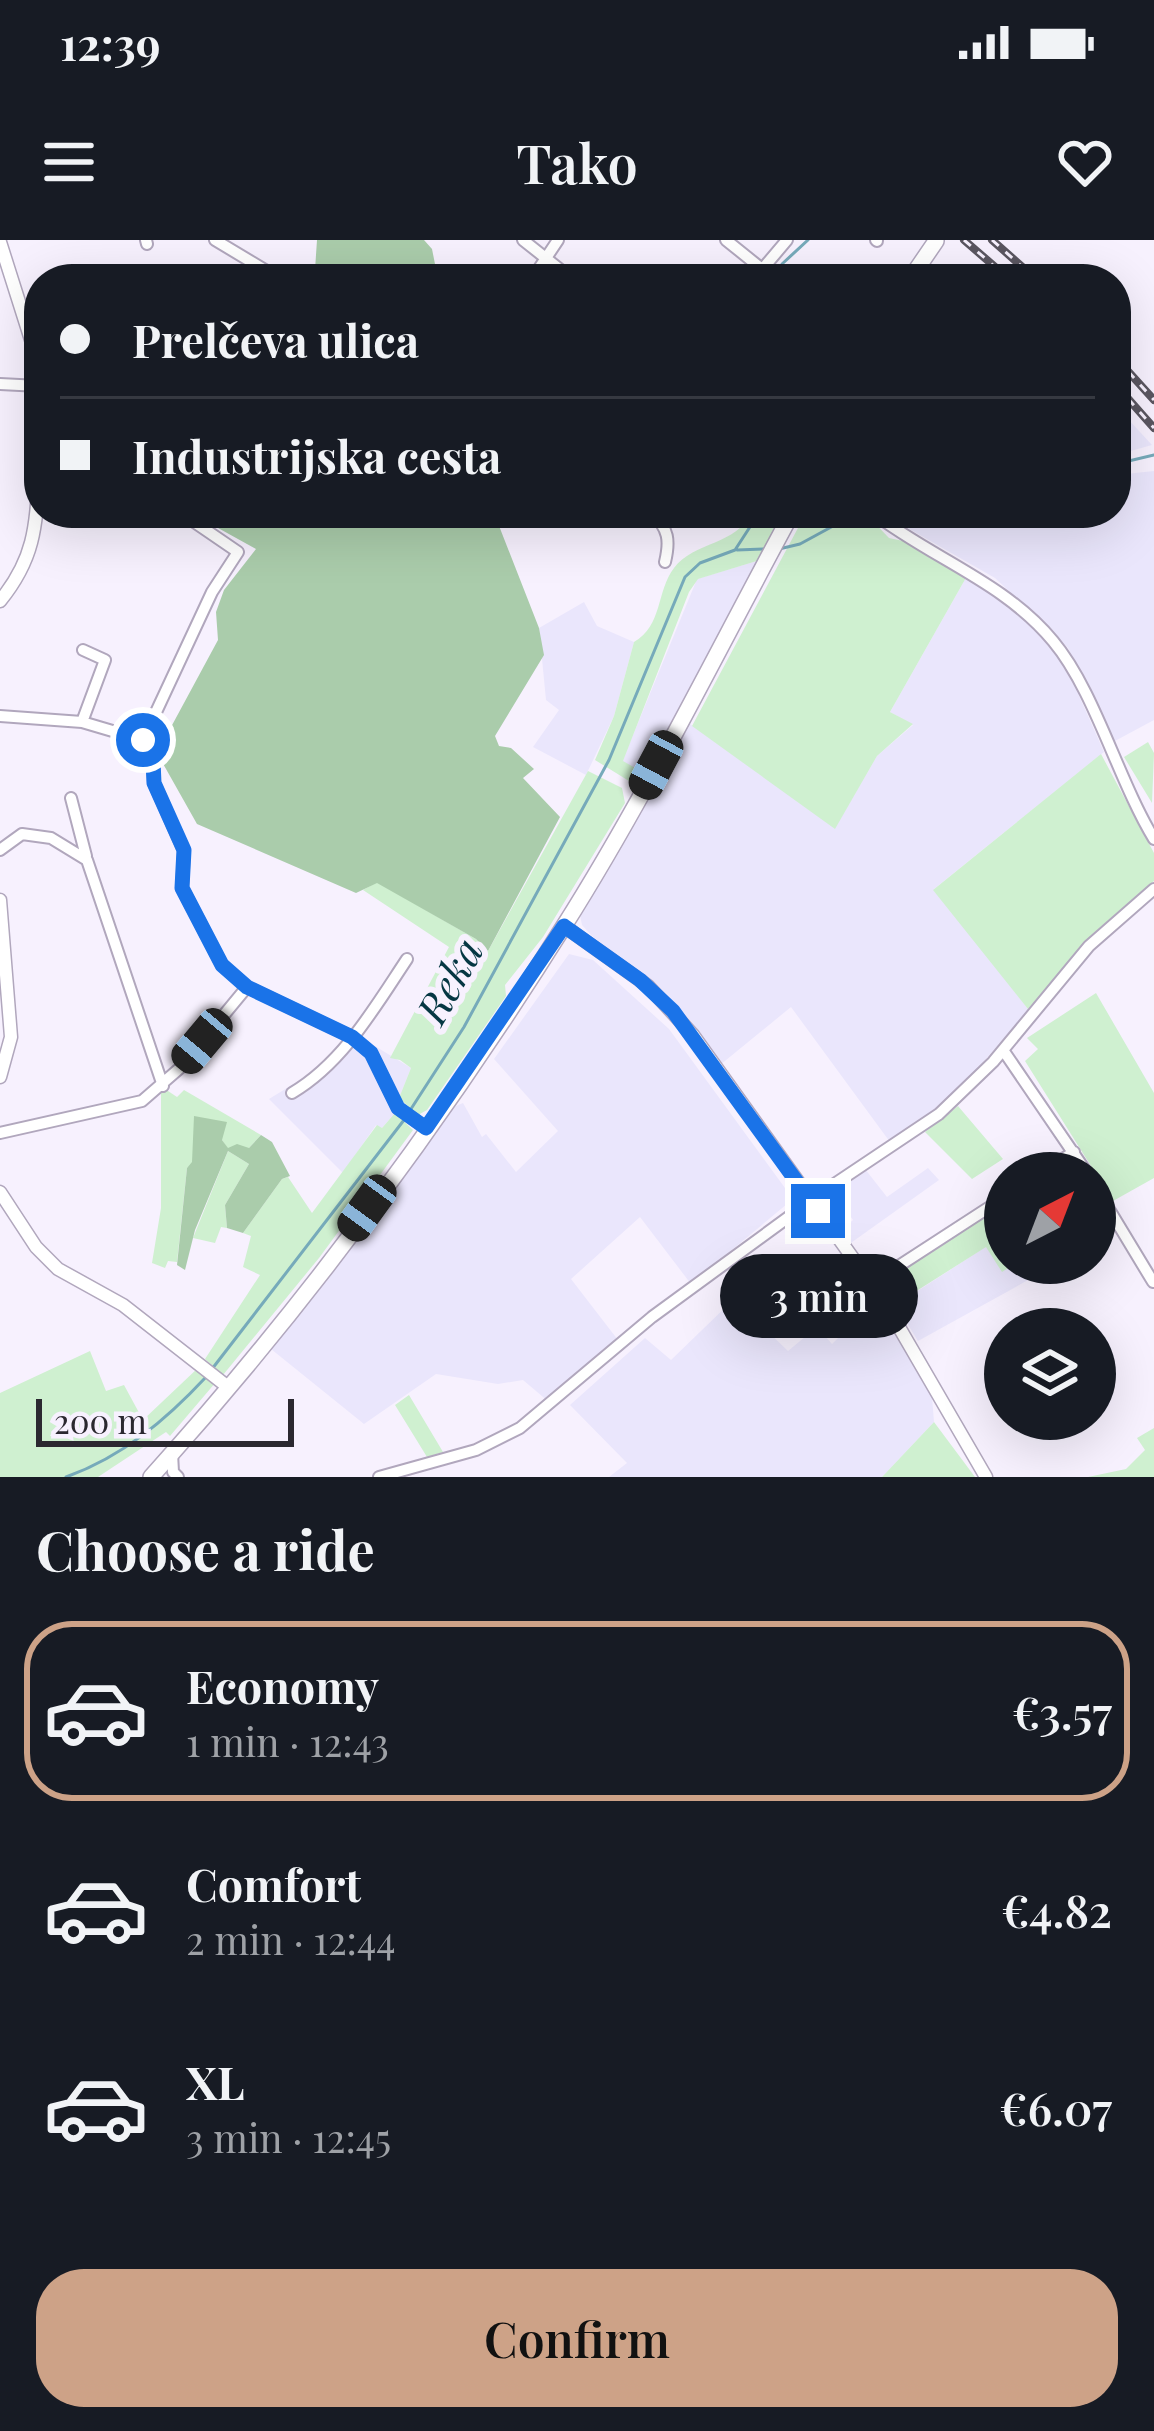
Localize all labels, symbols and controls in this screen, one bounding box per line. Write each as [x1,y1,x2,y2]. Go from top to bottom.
text: 12:39 [60,12,161,72]
text: Tako [516,126,638,198]
icon: menu [36,129,102,195]
icon: heart [1052,129,1118,195]
text: Prelčeva ulica [132,309,419,369]
text: Industrijska cesta [132,425,501,485]
route start [116,713,170,767]
car [623,725,689,805]
water label: Reka [401,927,494,1035]
car [165,1002,239,1080]
north arrow [984,1152,1116,1284]
map controls [984,1152,1116,1440]
car [331,1168,403,1248]
route end [791,1184,845,1238]
callout: 3 min [719,1253,917,1337]
text: 3 min [770,1270,868,1322]
button: layers [984,1308,1116,1440]
scale bar [36,1393,294,1446]
text: 200 m [54,1398,147,1442]
text: Choose a ride [36,1513,375,1585]
text: Economy [186,1655,379,1715]
icon: car [42,1657,150,1765]
text: €3.57 [1012,1681,1112,1741]
text: 1 min · 12:43 [186,1715,389,1767]
text: Comfort [186,1853,361,1913]
icon: car [42,1855,150,1963]
text: €4.82 [1001,1879,1112,1939]
text: 2 min · 12:44 [186,1913,395,1965]
text: XL [186,2051,245,2111]
icon: car [42,2053,150,2161]
text: €6.07 [999,2077,1112,2137]
text: 3 min · 12:45 [186,2111,391,2163]
button: Confirm [36,2269,1118,2407]

